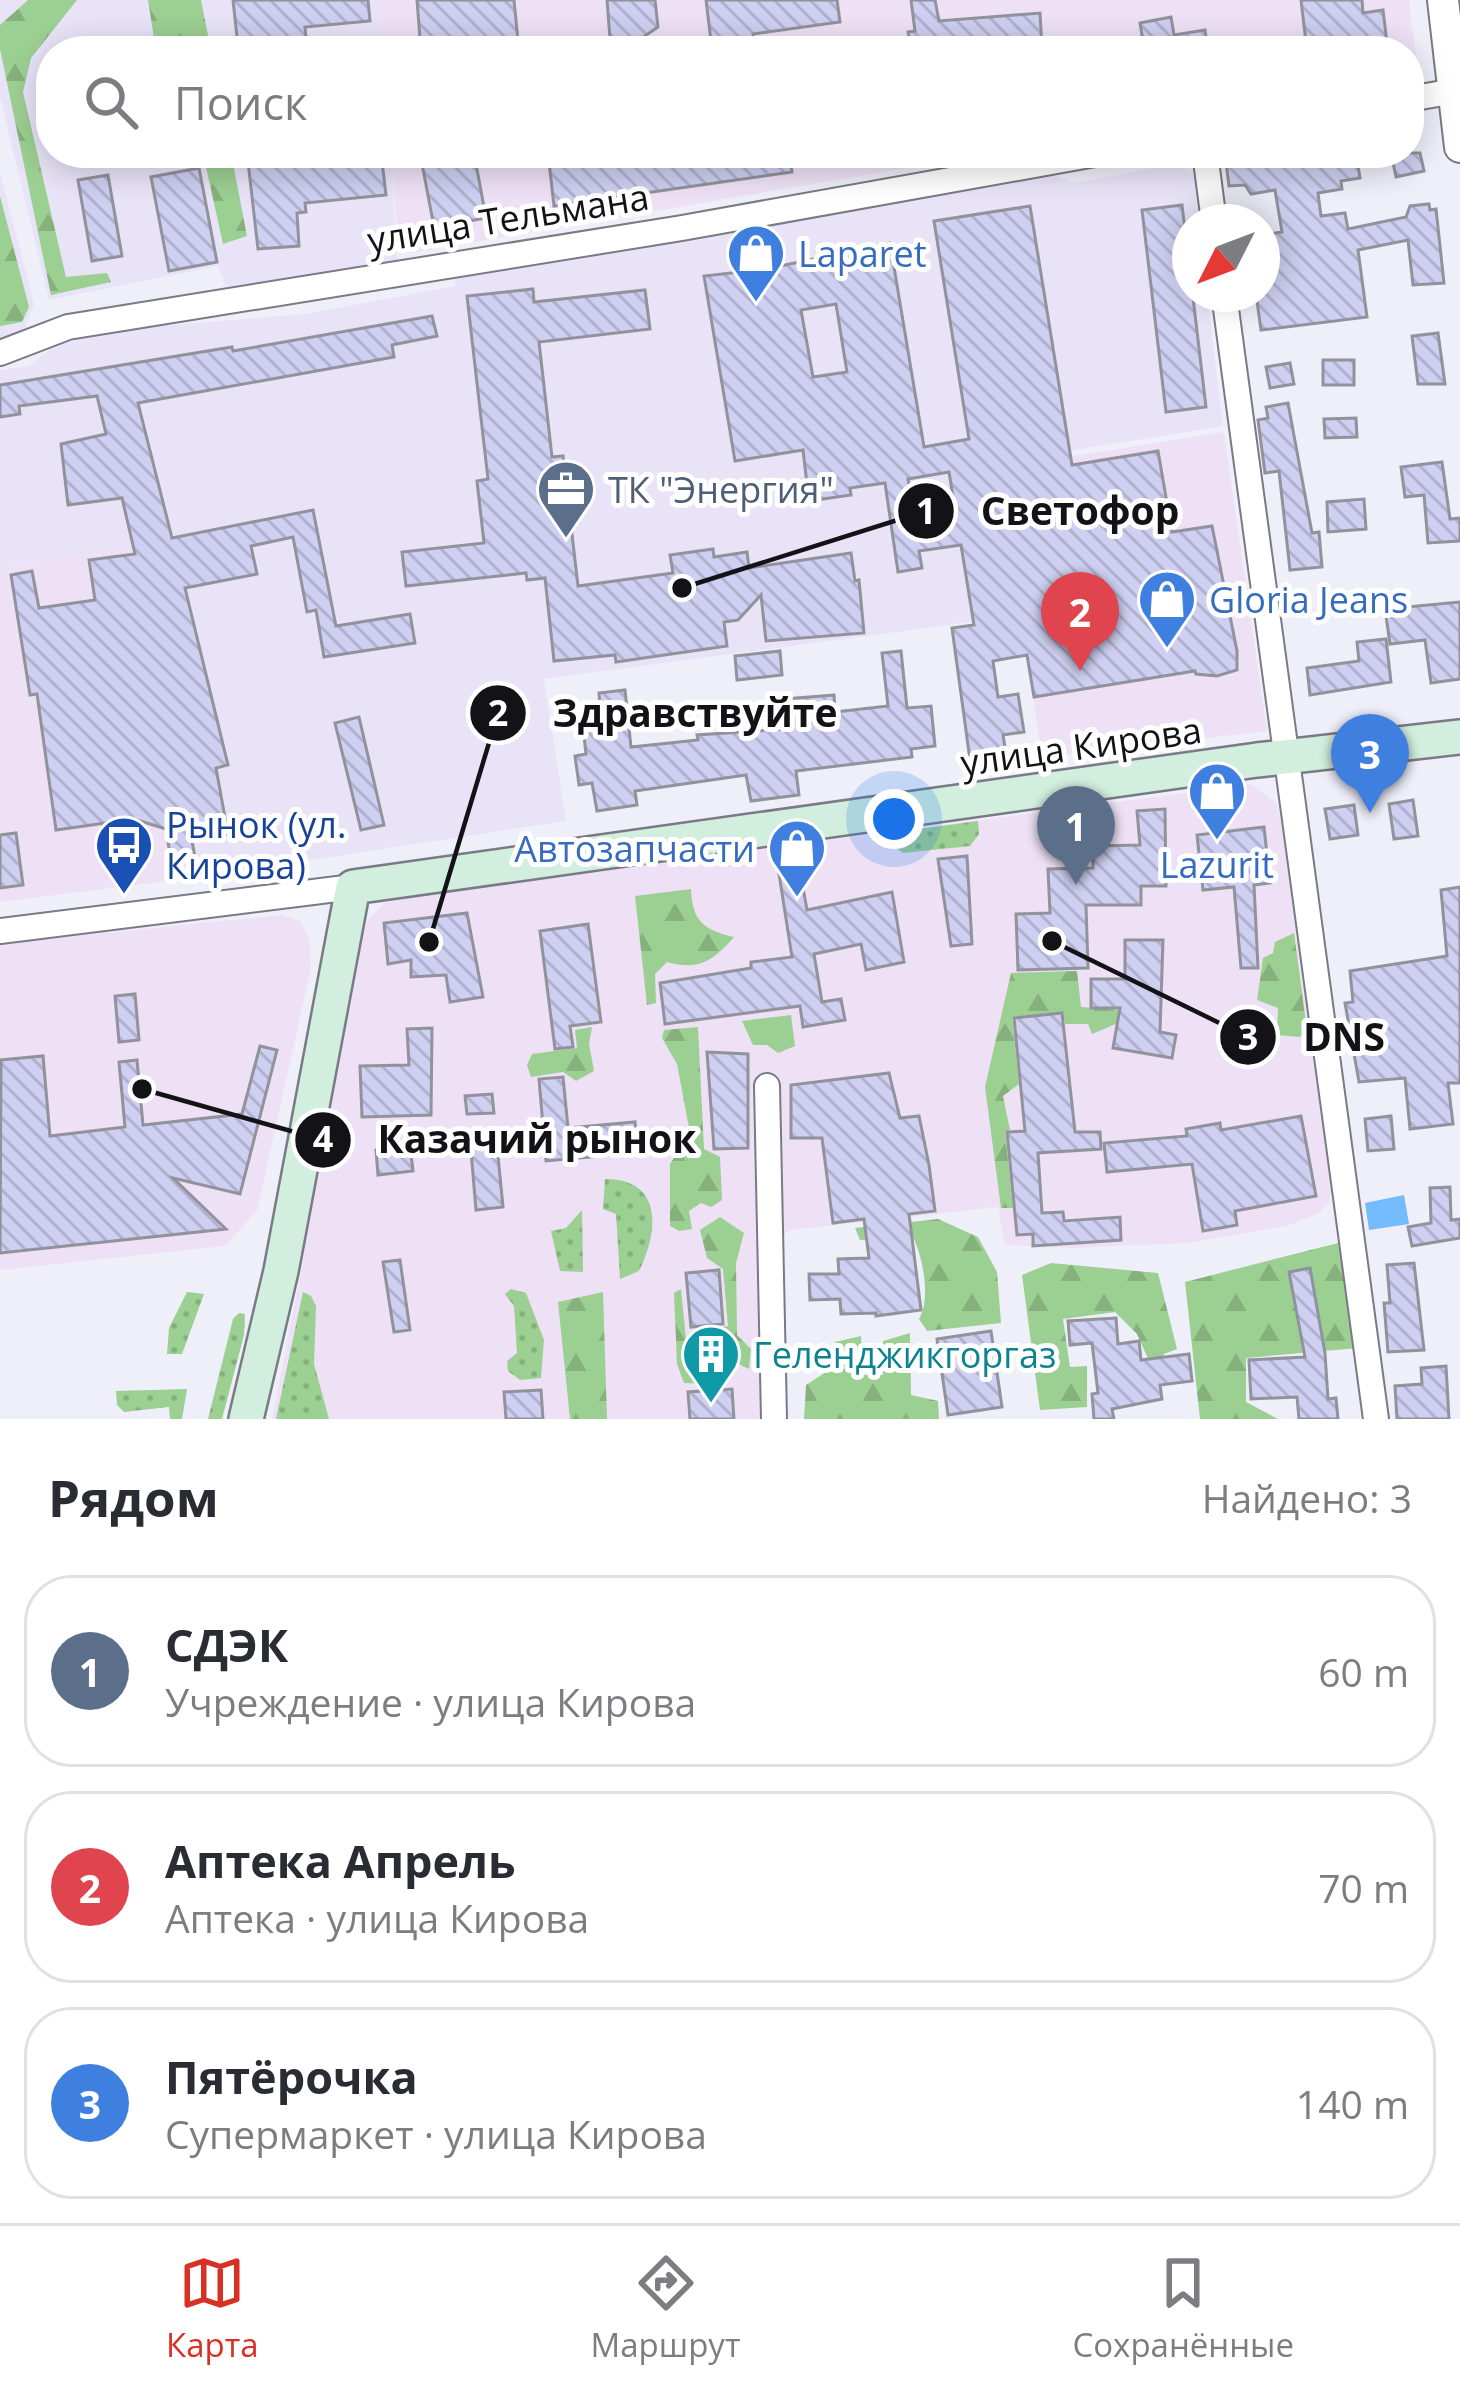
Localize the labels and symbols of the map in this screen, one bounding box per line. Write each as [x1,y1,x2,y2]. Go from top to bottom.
street label: улица Тельмана [364,172,652,264]
north arrow [1172,204,1280,312]
shop icon: Laparet [725,222,787,304]
place label: Laparet [798,229,927,278]
office icon: ТК "Энергия" [535,458,597,540]
place label: ТК "Энергия" [608,465,834,514]
callout: Светофор [896,474,1203,549]
text: Светофор [981,483,1179,536]
text: 1 [916,486,936,535]
shop icon: Gloria Jeans [1136,568,1198,650]
pin: 2 [1041,572,1119,671]
place label: Gloria Jeans [1209,575,1408,624]
callout: Здравствуйте [468,676,861,751]
text: Здравствуйте [553,685,837,738]
text: 2 [488,688,508,737]
street label: улица Кирова [957,705,1205,787]
pin: 3 [1331,714,1409,813]
shop icon: Lazurit [1186,760,1248,842]
pin: 1 [1037,786,1115,885]
your location [864,789,924,849]
place label: Рынок (ул. Кирова) [166,800,346,890]
bus stop icon: Рынок (ул. Кирова) [93,814,155,896]
shop icon: Автозапчасти [766,817,828,899]
place label: Автозапчасти [514,824,755,873]
place label: Lazurit [1160,840,1274,889]
callout: DNS [1218,1000,1409,1075]
text: DNS [1303,1009,1385,1062]
text: 3 [1238,1012,1258,1061]
callout: Казачий рынок [293,1102,720,1177]
text: Казачий рынок [378,1111,697,1164]
text: 4 [313,1114,333,1163]
building icon: Геленджикгоргаз [680,1323,742,1405]
place label: Геленджикгоргаз [753,1330,1056,1379]

